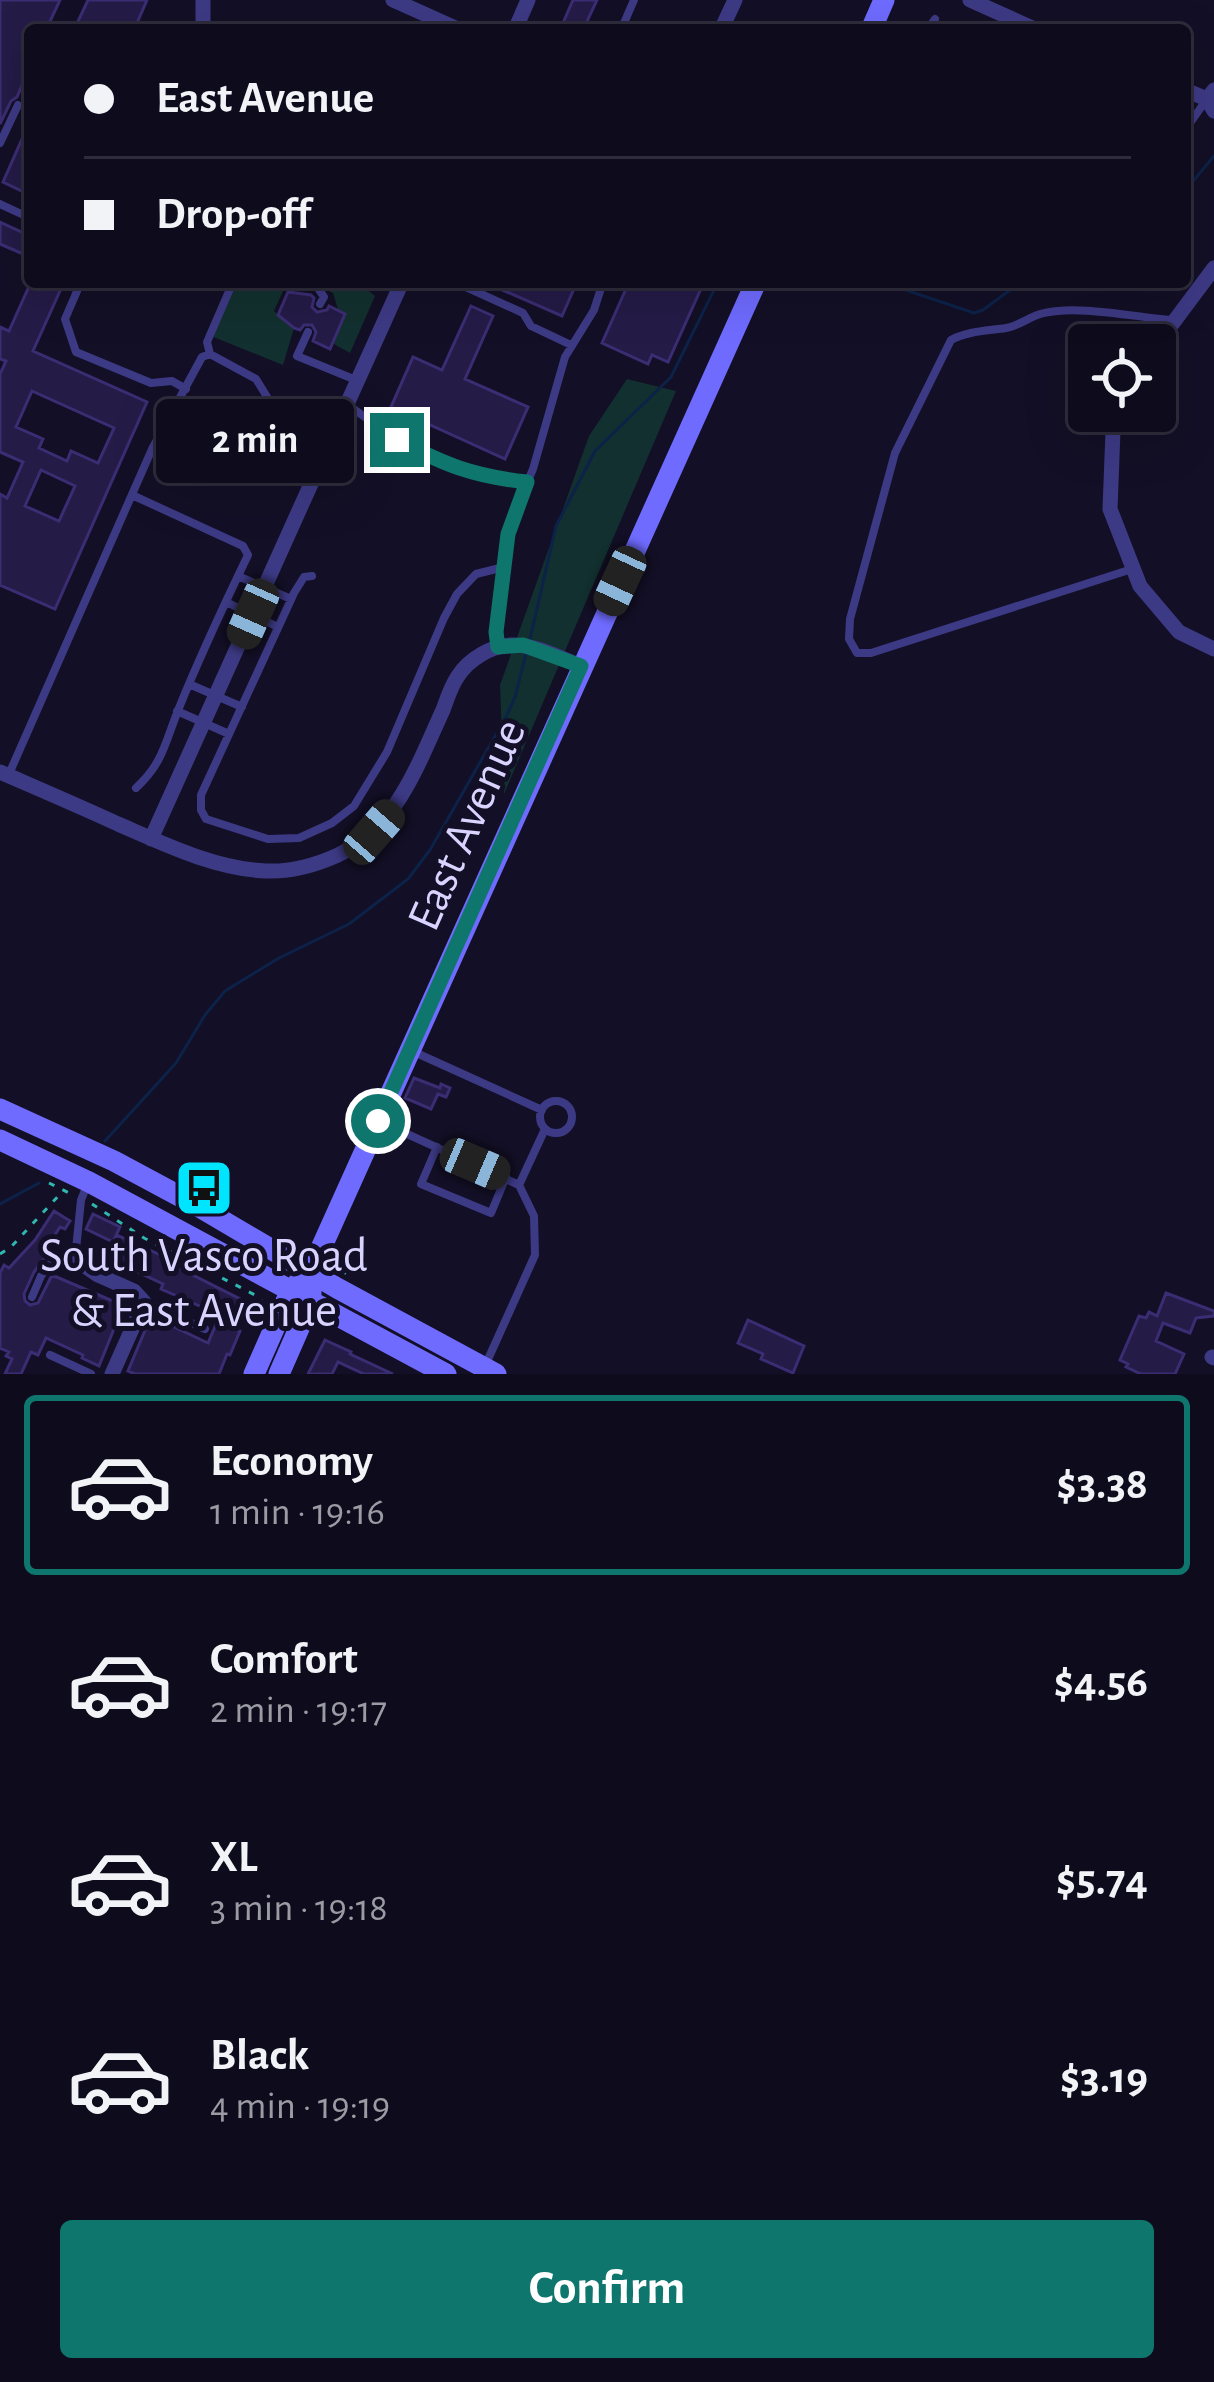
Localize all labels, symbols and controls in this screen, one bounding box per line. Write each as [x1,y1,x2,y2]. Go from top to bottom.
text: East Avenue [156,76,374,121]
text: Drop-off [156,192,311,237]
map controls [1068,324,1176,432]
button: locate [1068,324,1176,432]
callout: 2 min [157,398,355,482]
route end [370,413,424,467]
text: 2 min [212,421,298,460]
car [588,541,652,621]
car [222,574,284,654]
street label: East Avenue [400,713,535,938]
car [337,793,411,871]
route start [351,1094,405,1148]
car [435,1133,515,1195]
bus stop icon: South Vasco Road & East Avenue [173,1157,235,1219]
place label: South Vasco Road & East Avenue [40,1233,368,1336]
icon: car [66,1431,174,1539]
text: Economy [210,1439,373,1484]
text: $3.38 [1056,1462,1148,1507]
text: 1 min · 19:16 [210,1493,385,1532]
icon: car [66,1629,174,1737]
text: Comfort [210,1637,358,1682]
text: $4.56 [1054,1660,1148,1705]
text: 2 min · 19:17 [210,1691,387,1730]
icon: car [66,1827,174,1935]
text: XL [210,1835,258,1880]
text: $5.74 [1056,1858,1148,1903]
text: 3 min · 19:18 [210,1889,388,1928]
icon: car [66,2025,174,2133]
text: Black [210,2033,309,2078]
text: $3.19 [1060,2056,1148,2101]
text: 4 min · 19:19 [210,2087,390,2126]
button: Confirm [60,2220,1154,2358]

